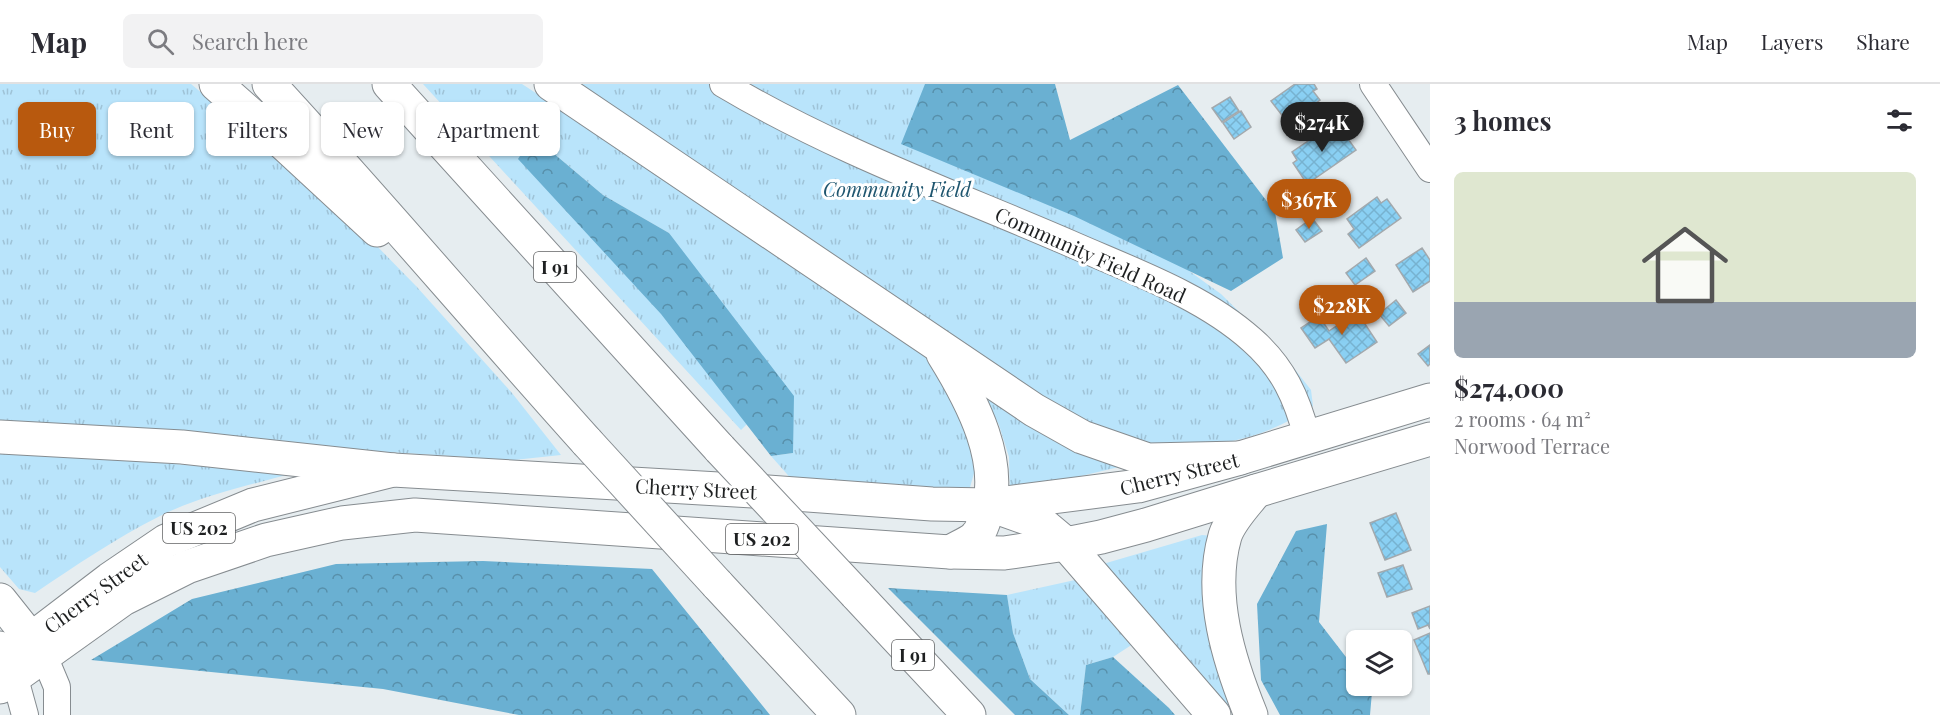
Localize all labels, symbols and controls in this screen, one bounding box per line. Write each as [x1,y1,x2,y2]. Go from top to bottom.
search box [123,14,543,68]
text: Map [30,23,87,60]
icon: search [144,25,177,58]
text: Search here [192,26,308,56]
text: Map [1687,27,1728,55]
text: Layers [1761,27,1823,55]
text: Share [1856,27,1910,55]
chip: Buy [18,102,96,156]
chip: Rent [108,102,194,156]
chip: Filters [206,102,309,156]
chip: New [321,102,404,156]
chip: Apartment [416,102,560,156]
pin: $274K [1280,102,1364,153]
text: 3 homes [1454,103,1551,138]
icon: filters [1883,104,1916,137]
text: $274K [1295,108,1349,135]
park label: Community Field [823,175,972,202]
pin: $367K [1267,179,1351,230]
text: $367K [1281,185,1337,212]
street label: Community Field Road [991,200,1191,308]
icon: home [1631,211,1739,319]
road number: I 91 [534,252,576,282]
pin: $228K [1300,285,1384,336]
text: $228K [1313,291,1371,318]
text: $274,000 [1454,370,1564,405]
text: 2 rooms · 64 m² [1454,405,1591,432]
text: Norwood Terrace [1454,432,1610,459]
street label: Cherry Street [1117,445,1242,501]
street label: Cherry Street [635,471,758,505]
road number: US 202 [163,513,235,543]
road number: US 202 [726,524,798,554]
street label: Cherry Street [38,545,153,639]
map controls [1346,630,1412,696]
button: layers [1346,630,1412,696]
road number: I 91 [892,640,934,670]

